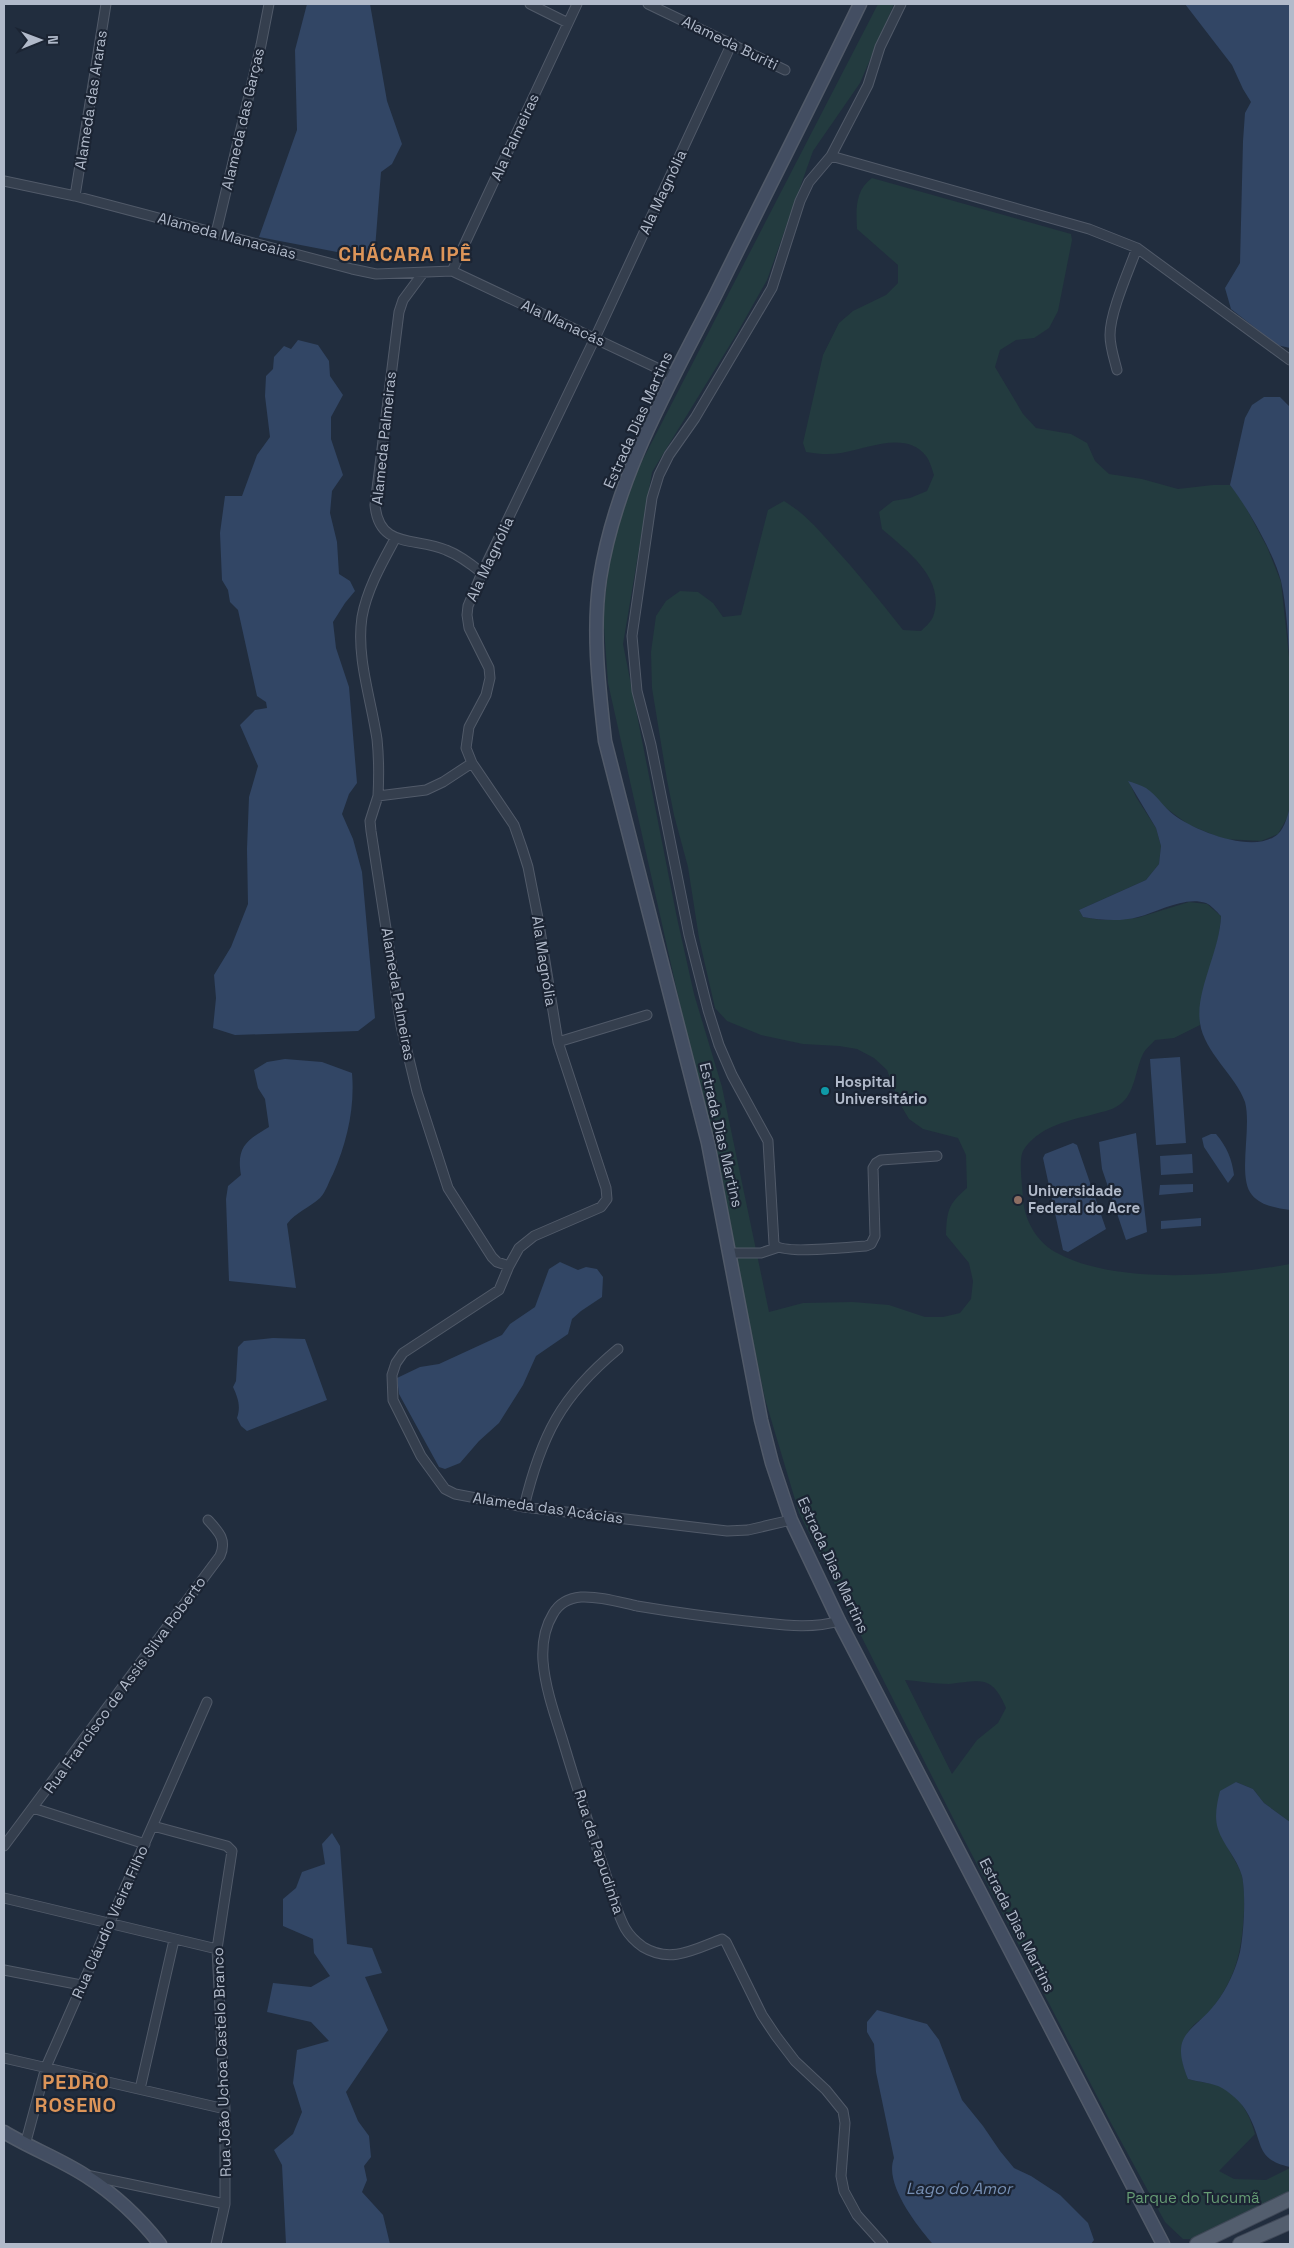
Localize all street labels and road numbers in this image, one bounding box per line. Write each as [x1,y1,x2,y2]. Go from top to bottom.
street label: Alameda Buriti [679,11,781,74]
street label: Alameda das Araras [70,29,111,171]
street label: Alameda das Garças [217,46,268,192]
street label: Ala Palmeiras [486,90,543,183]
street label: Ala Magnólia [635,146,691,237]
street label: Alameda Manacaias [156,208,299,263]
street label: Ala Manacás [518,295,608,350]
street label: Estrada Dias Martins [599,348,676,491]
street label: Alameda Palmeiras [367,370,400,506]
street label: Ala Magnólia [462,513,518,604]
street label: Ala Magnólia [528,914,561,1008]
street label: Alameda Palmeiras [377,926,420,1062]
street label: Estrada Dias Martins [696,1061,747,1209]
street label: Alameda das Acácias [472,1488,624,1527]
street label: Estrada Dias Martins [794,1494,873,1636]
street label: Rua Francisco de Assis Silva Roberto [39,1572,210,1797]
street label: Rua da Papudinha [570,1787,629,1917]
street label: Rua Cláudio Vieira Filho [67,1842,152,2001]
street label: Estrada Dias Martins [975,1855,1060,1995]
street label: Rua João Uchoa Castelo Branco [208,1947,235,2177]

